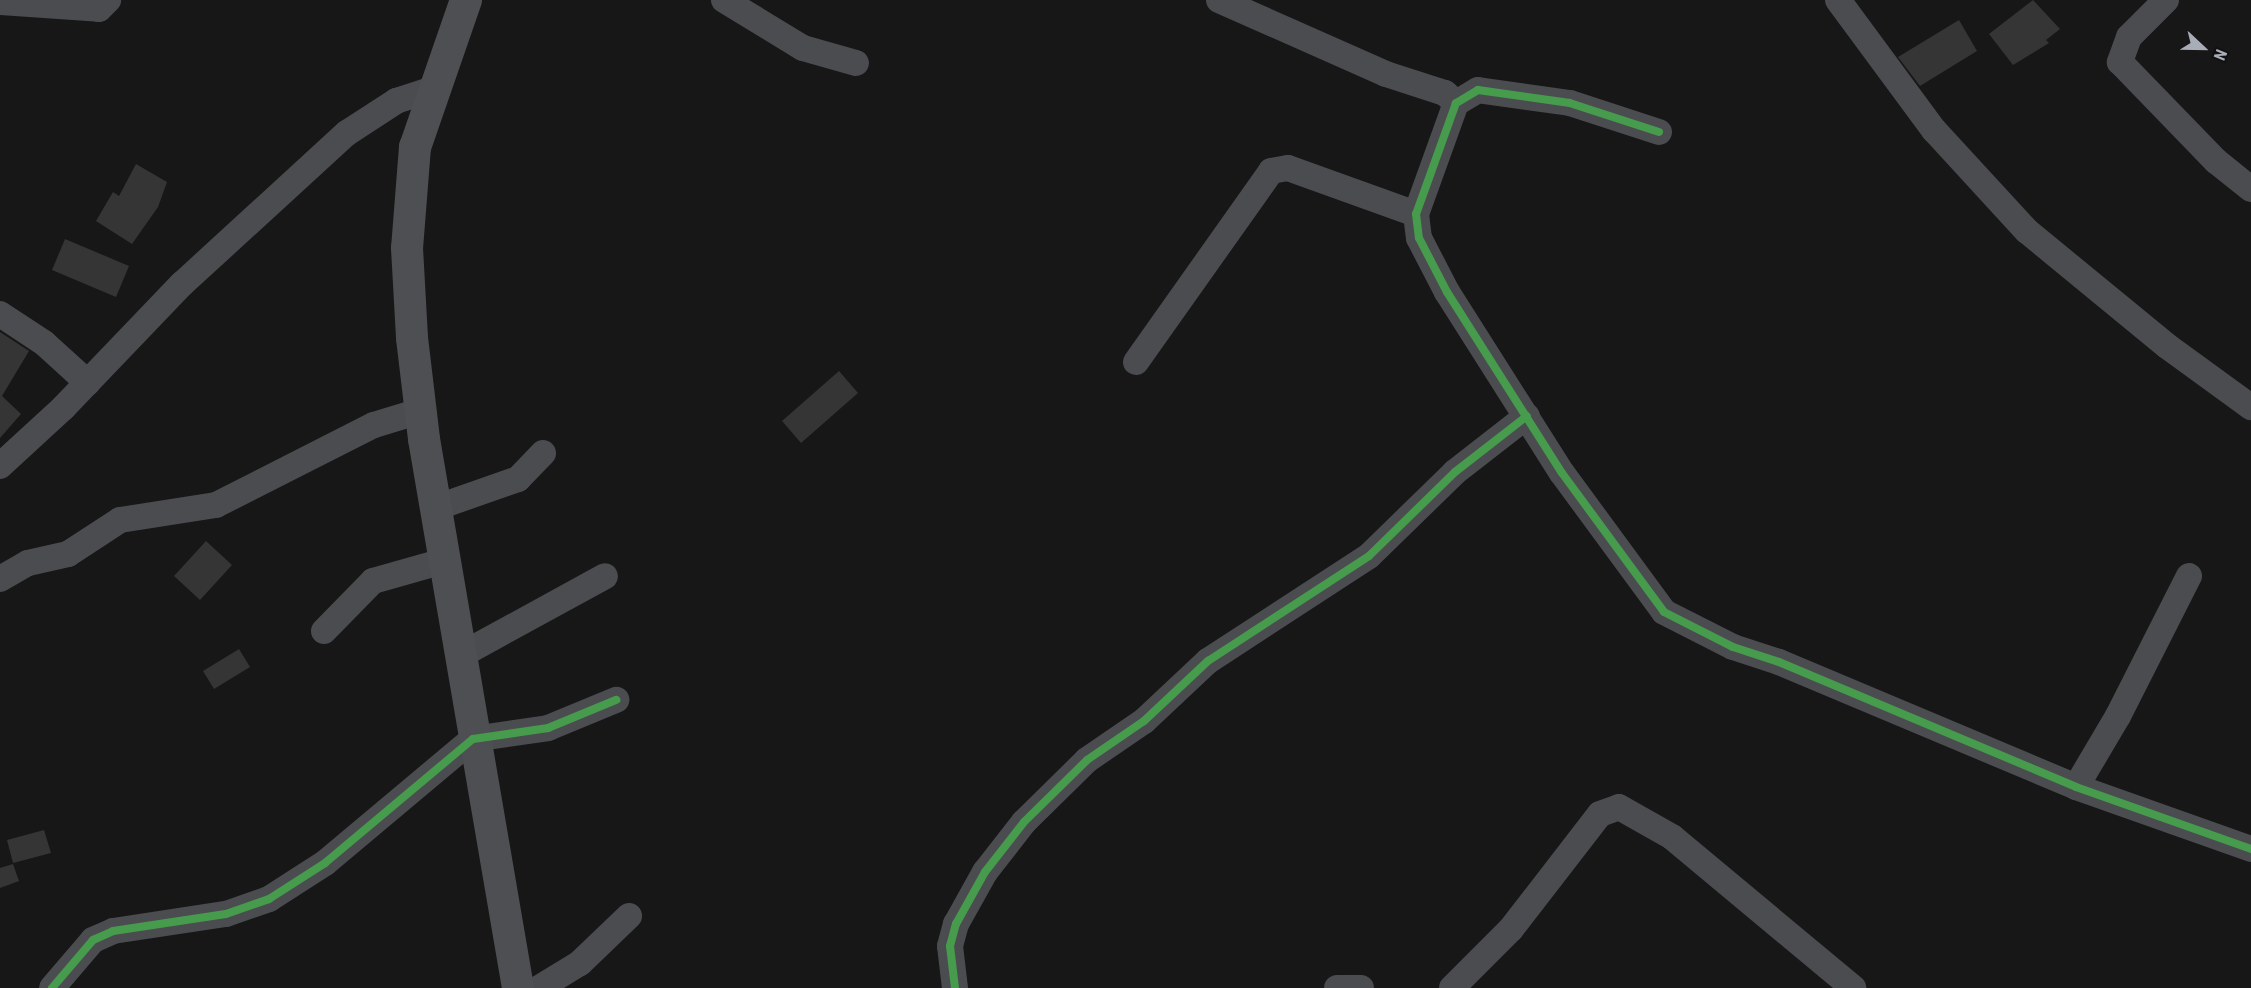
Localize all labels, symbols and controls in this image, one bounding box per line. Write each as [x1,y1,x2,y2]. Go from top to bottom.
north arrow [2173,18,2233,78]
text: N [2210,47,2231,63]

